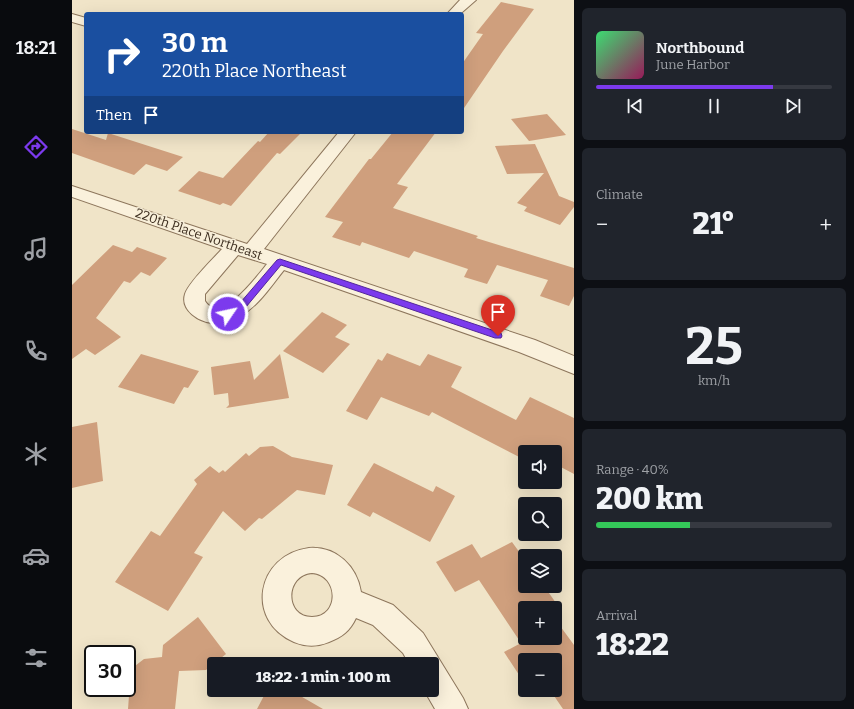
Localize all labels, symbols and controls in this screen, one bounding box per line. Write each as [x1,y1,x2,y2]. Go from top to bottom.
text: 30 m [162,26,228,59]
icon: right [96,28,148,80]
text: 18:21 [16,37,56,59]
text: Northbound [656,39,744,57]
text: June Harbor [656,57,730,72]
text: 220th Place Northeast [162,60,347,82]
icon: previous [624,95,646,117]
icon: pause [703,95,725,117]
icon: next [782,95,804,117]
icon: arrive [140,104,162,126]
text: Then [96,106,132,124]
icon: directions [22,133,50,161]
text: Climate [596,187,643,202]
street label: 220th Place Northeast [134,205,265,263]
text: 21° [693,206,735,242]
text: − [596,211,608,238]
text: + [819,211,832,238]
icon: music [22,235,50,263]
position arrow [207,293,249,335]
pin [481,295,515,336]
icon: arrive [487,301,509,323]
text: 25 [685,315,743,378]
icon: phone [22,337,50,365]
text: km/h [698,373,730,388]
icon: climate [22,440,50,468]
map controls [518,445,562,697]
button: sound [518,445,562,489]
text: Range · 40% [596,462,669,477]
text: 200 km [596,481,703,517]
button: search [518,497,562,541]
icon: car [22,542,50,570]
button: layers [518,549,562,593]
button: + [518,601,562,645]
text: Arrival [596,608,637,623]
text: 18:22 [596,627,669,663]
icon: filters [22,644,50,672]
speed limit sign: 30 [84,645,136,697]
button: − [518,653,562,697]
text: 18:22 · 1 min · 100 m [256,668,390,686]

